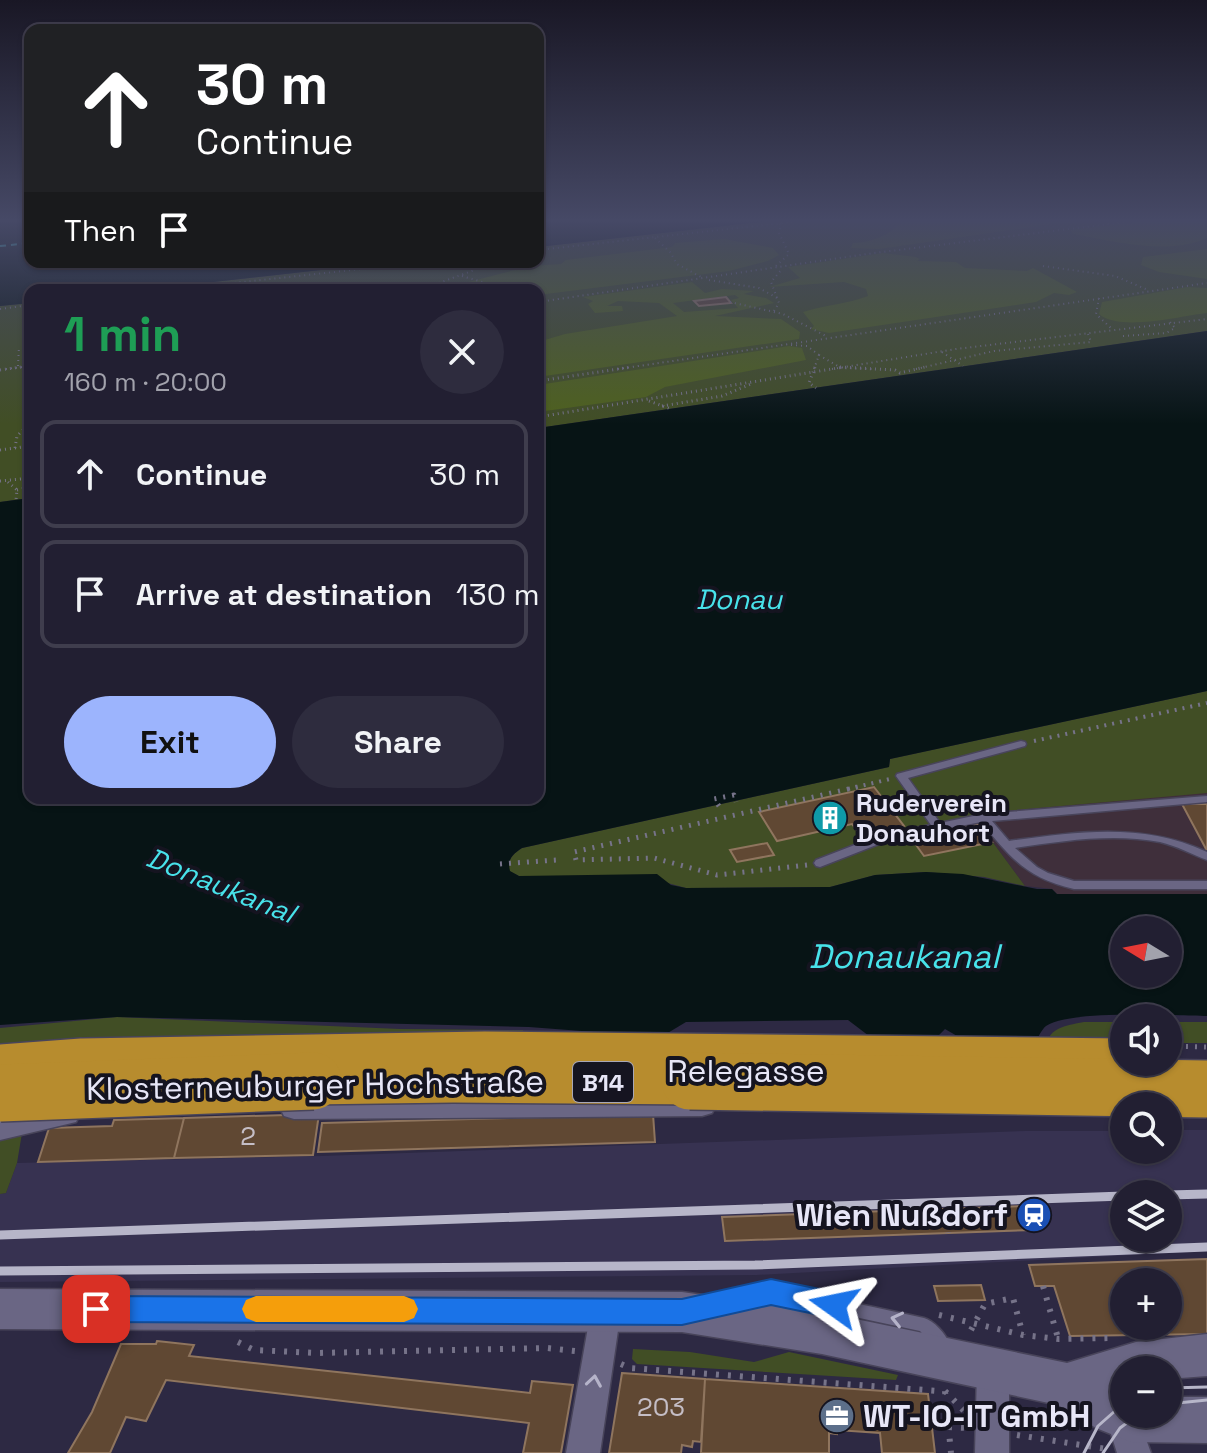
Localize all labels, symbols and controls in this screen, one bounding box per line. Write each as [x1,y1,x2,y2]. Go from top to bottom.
text: 30 m [196,49,328,120]
icon: ahead [64,56,168,160]
text: Continue [196,119,353,165]
icon: arrive [152,208,196,252]
text: Then [64,211,136,250]
text: 1 min [64,304,181,365]
button: close [420,310,504,394]
text: 160 m · 20:00 [64,365,227,399]
icon: ahead [68,452,112,496]
text: Continue [136,455,267,494]
text: 30 m [429,455,500,494]
icon: arrive [68,572,112,616]
text: Arrive at destination [136,575,432,614]
text: 130 m [456,575,539,614]
water label: Donau [696,581,784,617]
button: Exit [64,696,276,788]
button: Share [292,696,504,788]
place label: Ruderverein Donauhort [856,786,1007,850]
building icon: Ruderverein Donauhort [811,799,849,837]
water label: Donaukanal [142,839,303,932]
north arrow [1110,916,1182,988]
map controls [1110,916,1182,1428]
water label: Donaukanal [809,935,1003,978]
button: sound [1110,1004,1182,1076]
street label: Relegasse [667,1051,825,1091]
street label: Klosterneuburger Hochstraße [86,1061,544,1109]
road number: B14 [573,1062,633,1102]
button: search [1110,1092,1182,1164]
house number: 2 [240,1119,256,1153]
button: layers [1110,1180,1182,1252]
place label: Wien Nußdorf [796,1195,1008,1235]
station icon: Wien Nußdorf [1015,1196,1053,1234]
position arrow [792,1263,876,1347]
button: + [1110,1268,1182,1340]
pin [62,1275,130,1343]
icon: arrive [74,1287,118,1331]
one-way arrow [891,1311,905,1328]
button: − [1110,1356,1182,1428]
one-way arrow [585,1374,602,1388]
house number: 203 [637,1390,685,1424]
place label: WT-IO-IT GmbH [863,1396,1090,1436]
office icon: WT-IO-IT GmbH [818,1397,856,1435]

